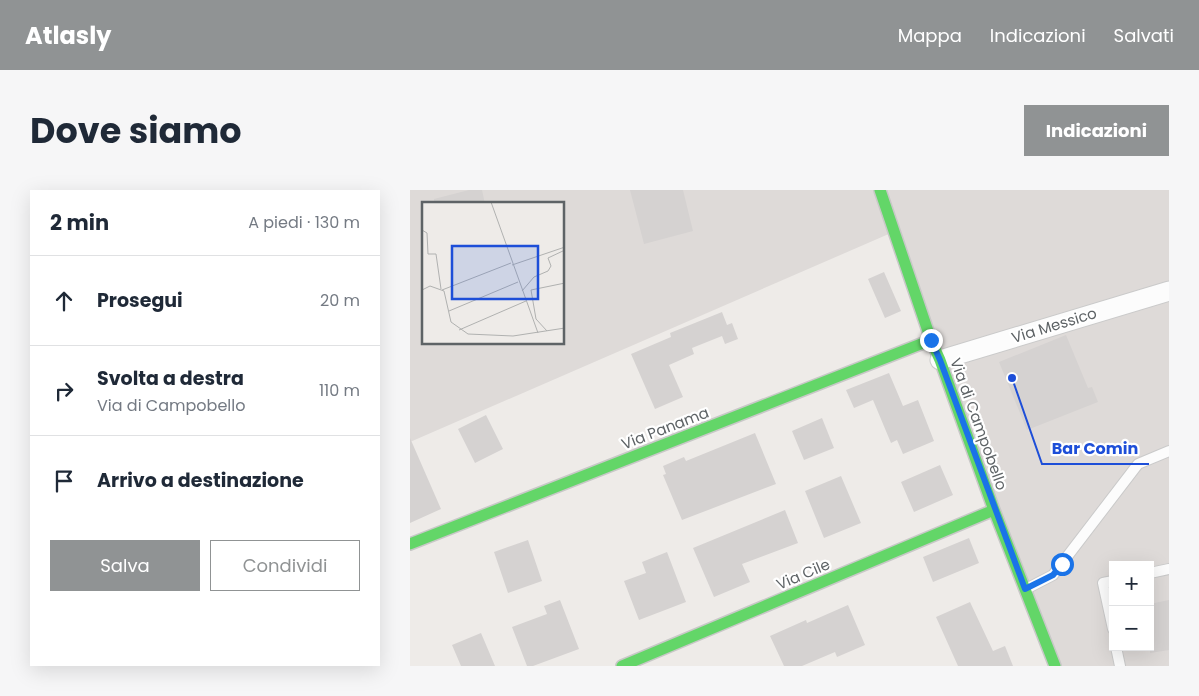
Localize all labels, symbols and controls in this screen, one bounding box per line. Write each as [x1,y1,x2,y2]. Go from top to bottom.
text: Atlasly [25,19,111,52]
text: Mappa [898,23,962,48]
text: Indicazioni [990,23,1086,48]
text: Salvati [1114,23,1174,48]
button: Indicazioni [1024,105,1169,156]
text: Dove siamo [30,106,242,155]
inset map [422,202,565,345]
text: 2 min [50,208,109,237]
text: A piedi · 130 m [248,211,360,234]
icon: ahead [50,287,78,315]
text: Prosegui [97,287,183,314]
text: 20 m [320,289,360,312]
street label: Via Messico [1009,302,1099,348]
route end [920,329,943,352]
street label: Via di Campobello [945,355,1013,493]
text: Svolta a destra [97,365,244,392]
icon: right [50,377,78,405]
text: 110 m [319,379,360,402]
text: Via di Campobello [97,394,245,417]
street label: Via Panama [618,402,712,454]
callout: Bar Comin [1042,433,1149,464]
text: Bar Comin [1052,437,1138,460]
icon: arrive [50,467,78,495]
text: Arrivo a destinazione [97,467,304,494]
button: Salva [50,540,200,591]
button: Condividi [210,540,360,591]
street label: Via Cile [773,553,833,595]
route start [1051,553,1074,576]
map controls [1109,561,1154,651]
button: + [1109,561,1154,606]
button: − [1109,606,1154,651]

